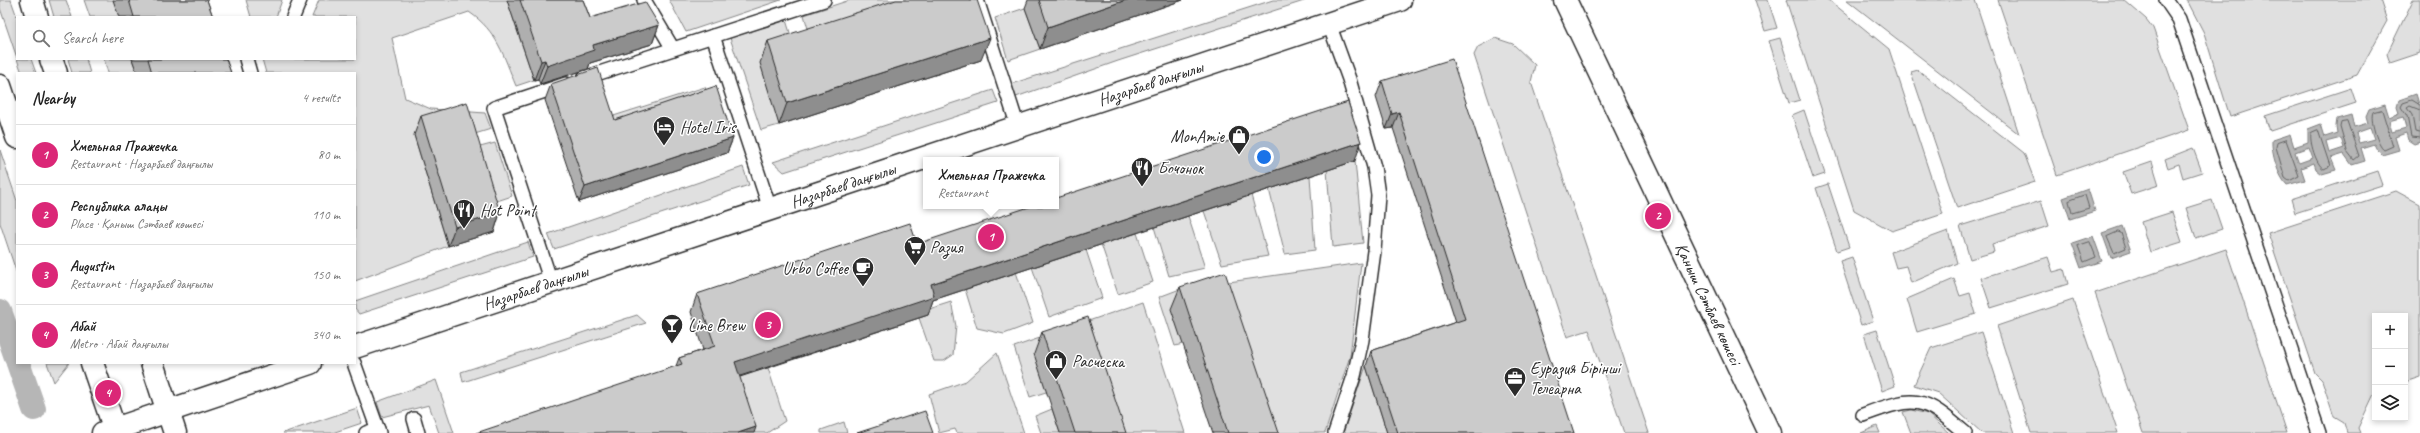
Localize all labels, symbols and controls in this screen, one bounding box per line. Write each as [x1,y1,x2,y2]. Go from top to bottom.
search box [16,16,356,60]
icon: search [30,27,52,49]
text: Search here [62,29,123,48]
street label: Назарбаев даңғылы [1095,56,1207,111]
text: Nearby [32,88,75,109]
text: 4 results [302,90,340,106]
hotel icon: Hotel Iris [651,114,677,147]
place label: Hotel Iris [680,117,738,138]
shop icon: MonAmie [1226,123,1252,156]
place label: MonAmie [1170,126,1225,147]
text: Хмельная Пражечка [70,137,177,156]
text: 1 [42,147,48,163]
text: 80 m [318,147,340,163]
your location [1254,147,1274,167]
restaurant icon: Бочонок [1129,155,1155,188]
text: Restaurant · Назарбаев даңғылы [70,156,212,172]
popup [923,157,1059,209]
street label: Назарбаев даңғылы [788,158,900,213]
place label: Бочонок [1158,158,1205,179]
text: Хмельная Пражечка [938,166,1044,185]
text: Restaurant [938,185,988,201]
text: Республика алаңы [70,197,167,216]
restaurant icon: Hot Point [451,197,477,230]
place label: Hot Point [480,200,538,221]
pin: 2 [1645,201,1671,231]
text: 2 [42,207,48,223]
text: 110 m [312,207,340,223]
text: Place · Қаныш Сәтбаев көшесі [70,216,203,232]
pin: 1 [978,222,1004,252]
supermarket icon: Разия [902,234,928,267]
place label: Разия [930,237,964,259]
street label: Қаныш Сәтбаев көшесі [1670,240,1747,370]
cafe icon: Urbo Coffee [850,255,876,288]
text: Augustin [70,257,114,276]
place label: Urbo Coffee [782,258,849,279]
street label: Назарбаев даңғылы [480,260,592,315]
text: 3 [42,267,48,283]
text: 150 m [312,267,340,283]
text: Restaurant · Назарбаев даңғылы [70,276,212,292]
pin: 3 [755,310,781,340]
bar icon: Line Brew [659,312,685,345]
map controls [2372,313,2408,421]
button: + [2372,313,2408,349]
place label: Line Brew [688,315,746,336]
text: Абай [70,317,96,336]
text: 4 [42,327,48,343]
text: 340 m [312,327,340,343]
text: Metro · Абай даңғылы [70,336,168,352]
shop icon: Расческа [1043,348,1069,381]
button: − [2372,349,2408,385]
place label: Расческа [1072,351,1126,372]
place label: Еуразия Бірінші Телеарна [1530,358,1622,399]
office icon: Еуразия Бірінші Телеарна [1502,365,1528,398]
pin: 4 [95,378,121,408]
button: layers [2372,385,2408,421]

